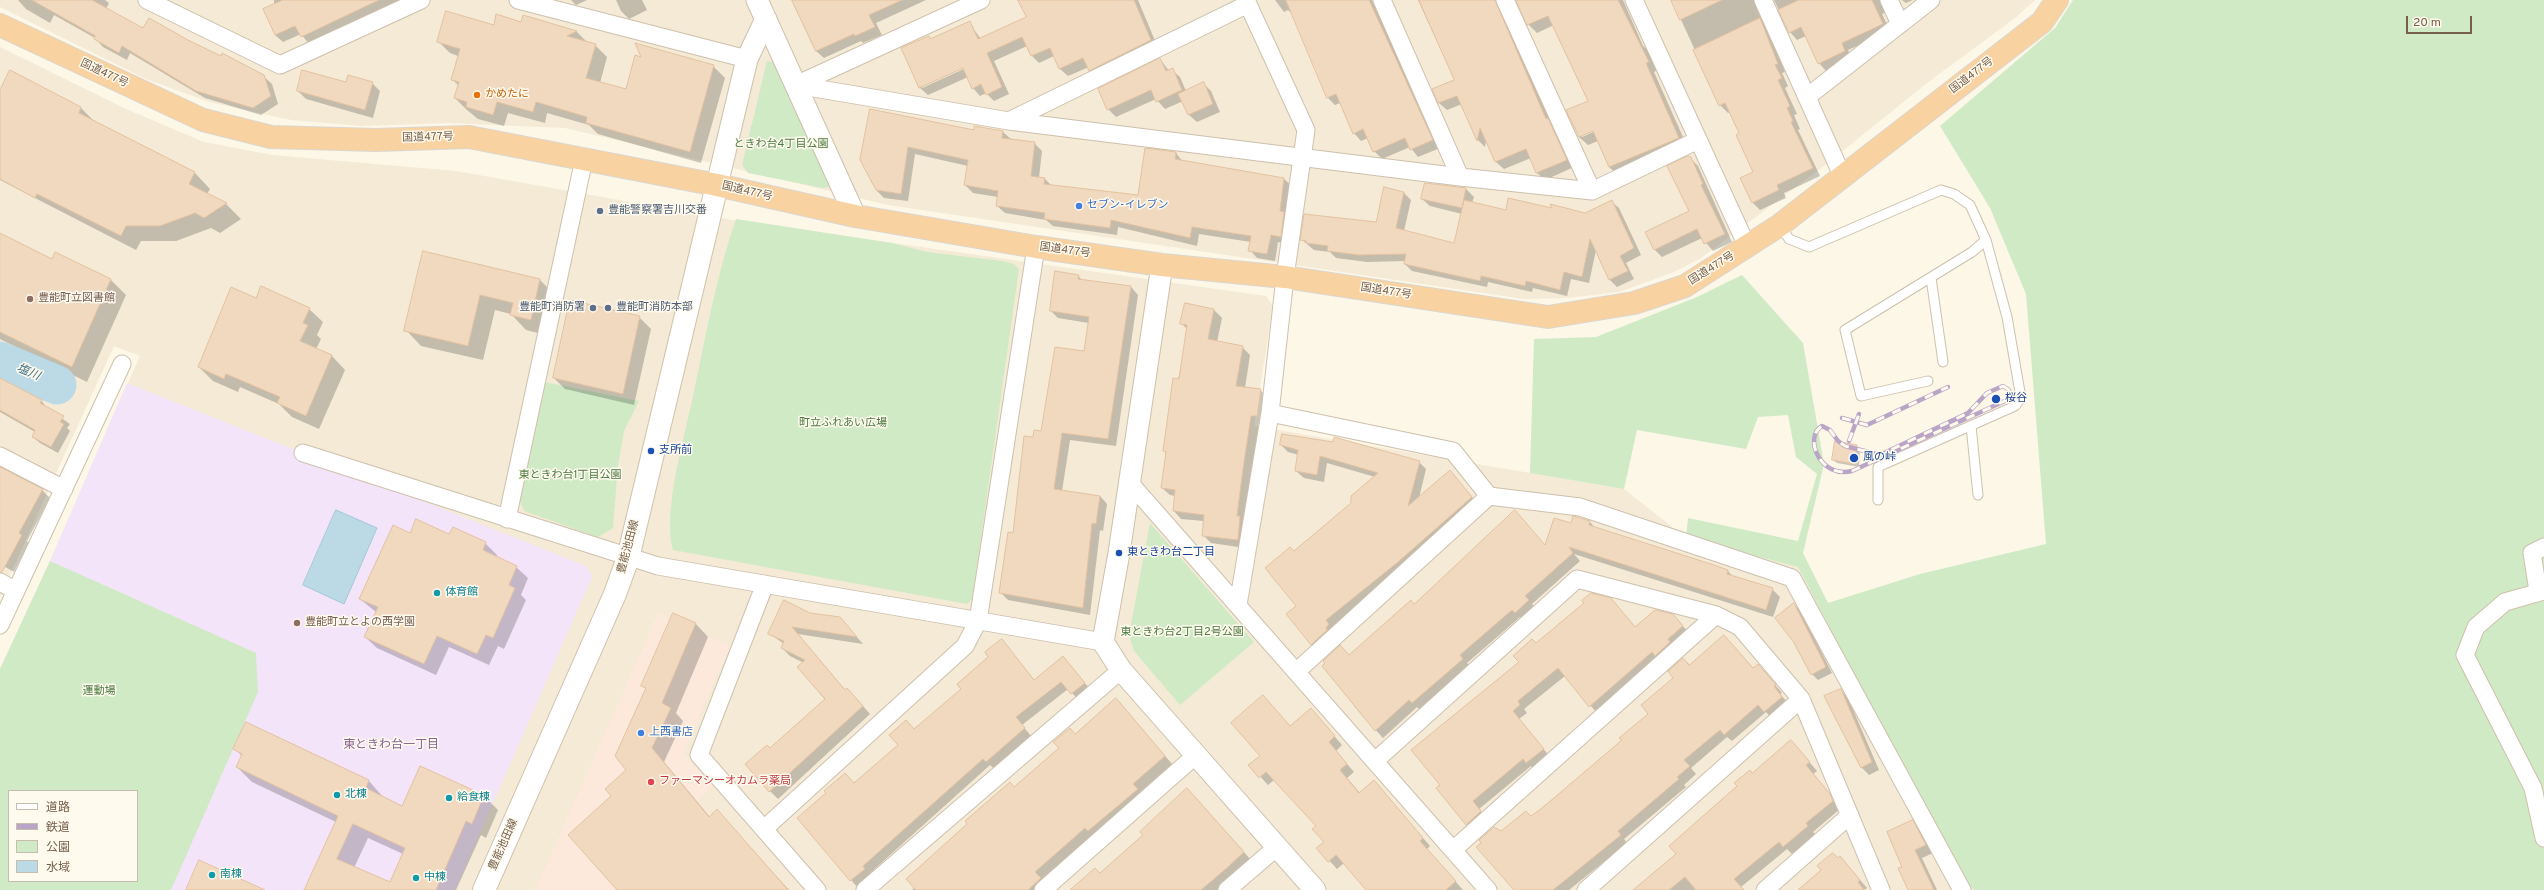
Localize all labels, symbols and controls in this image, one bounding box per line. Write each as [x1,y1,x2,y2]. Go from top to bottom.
scale bar [2408,8,2474,34]
text: 20 m [2413,15,2441,31]
street label: 国道477号 [1947,55,1997,97]
street label: 国道477号 [78,57,130,91]
place label: かめたに [485,88,529,102]
marker: かめたに [472,90,482,100]
street label: 国道477号 [402,131,454,145]
park label: ときわ台4丁目公園 [734,138,828,152]
street label: 国道477号 [720,180,774,204]
place label: セブン-イレブン [1087,199,1168,213]
marker: セブン-イレブン [1074,201,1084,211]
place label: 豊能警察署吉川交番 [608,204,707,218]
marker: 豊能警察署吉川交番 [595,206,605,216]
street label: 国道477号 [1039,241,1091,261]
street label: 国道477号 [1687,250,1737,288]
street label: 国道477号 [1359,281,1413,303]
place label: 豊能町立図書館 [38,292,115,306]
marker: 豊能町立図書館 [25,294,35,304]
place label: 豊能町消防署 [519,301,585,315]
place label: 豊能町消防本部 [616,301,693,315]
marker: 豊能町消防署 [588,303,598,313]
marker: 豊能町消防本部 [603,303,613,313]
water label: 塩川 [14,362,42,384]
place label: 桜谷 [2005,392,2027,406]
marker: 桜谷 [1990,393,2002,405]
park label: 町立ふれあい広場 [799,417,887,431]
place label: 支所前 [659,444,692,458]
marker: 支所前 [646,446,656,456]
place label: 風の峠 [1863,451,1896,465]
marker: 風の峠 [1848,452,1860,464]
park label: 東ときわ台1丁目公園 [518,469,622,483]
street label: 豊能池田線 [616,519,642,575]
place label: 東ときわ台二丁目 [1127,546,1215,560]
marker: 東ときわ台二丁目 [1114,548,1124,558]
place label: 体育館 [445,586,478,600]
marker: 体育館 [432,588,442,598]
place label: 豊能町立とよの西学園 [305,616,415,630]
marker: 豊能町立とよの西学園 [292,618,302,628]
park label: 東ときわ台2丁目2号公園 [1120,626,1244,640]
park label: 運動場 [83,685,115,699]
place label: 上西書店 [649,726,693,740]
marker: 上西書店 [636,728,646,738]
district label: 東ときわ台一丁目 [343,739,439,753]
place label: ファーマシーオカムラ薬局 [659,775,791,789]
marker: ファーマシーオカムラ薬局 [646,777,656,787]
place label: 北棟 [345,788,367,802]
legend [8,790,138,882]
marker: 北棟 [332,790,342,800]
place label: 給食棟 [457,791,490,805]
marker: 給食棟 [444,793,454,803]
text: 道路 [46,800,70,816]
street label: 豊能池田線 [487,817,521,873]
text: 鉄道 [46,820,70,836]
text: 公園 [46,840,70,856]
text: 水域 [46,860,70,876]
place label: 南棟 [220,868,242,882]
marker: 南棟 [207,870,217,880]
place label: 中棟 [424,871,446,885]
marker: 中棟 [411,873,421,883]

